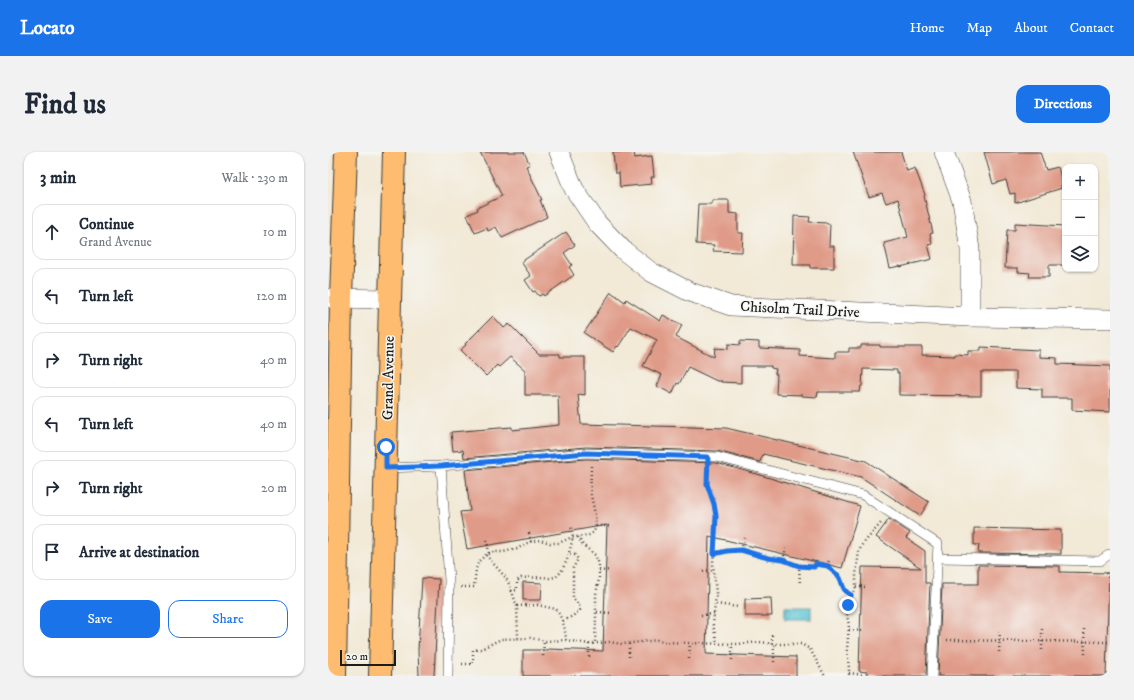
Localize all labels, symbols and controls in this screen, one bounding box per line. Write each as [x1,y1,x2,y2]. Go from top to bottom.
text: Locato [20,17,75,40]
text: Home [910,19,944,37]
text: Map [966,19,992,37]
text: About [1014,19,1048,37]
text: Contact [1070,19,1114,37]
button: Directions [1016,85,1110,123]
text: Find us [24,87,106,122]
map controls [1062,164,1098,272]
button: + [1062,164,1098,200]
text: 3 min [40,167,76,189]
text: Walk · 230 m [222,170,288,186]
button: − [1062,200,1098,236]
text: Continue [79,215,134,234]
icon: ahead [41,221,63,243]
text: 10 m [263,224,287,240]
text: Grand Avenue [79,234,152,250]
button: layers [1062,236,1098,272]
icon: left [41,285,63,307]
text: Turn left [79,287,133,306]
text: 120 m [256,288,287,304]
street label: Chisolm Trail Drive [740,297,860,322]
street label: Grand Avenue [378,336,399,420]
icon: right [41,349,63,371]
text: Turn right [79,351,142,370]
text: 40 m [260,352,287,368]
icon: left [41,413,63,435]
text: Turn left [79,415,133,434]
text: 40 m [260,416,287,432]
route start [377,438,395,456]
icon: right [41,477,63,499]
text: Turn right [79,479,142,498]
text: 20 m [261,480,287,496]
icon: arrive [41,541,63,563]
text: Arrive at destination [79,543,199,562]
route end [839,596,857,614]
button: Save [40,600,160,638]
button: Share [168,600,288,638]
scale bar [340,648,396,667]
text: 20 m [346,650,368,664]

